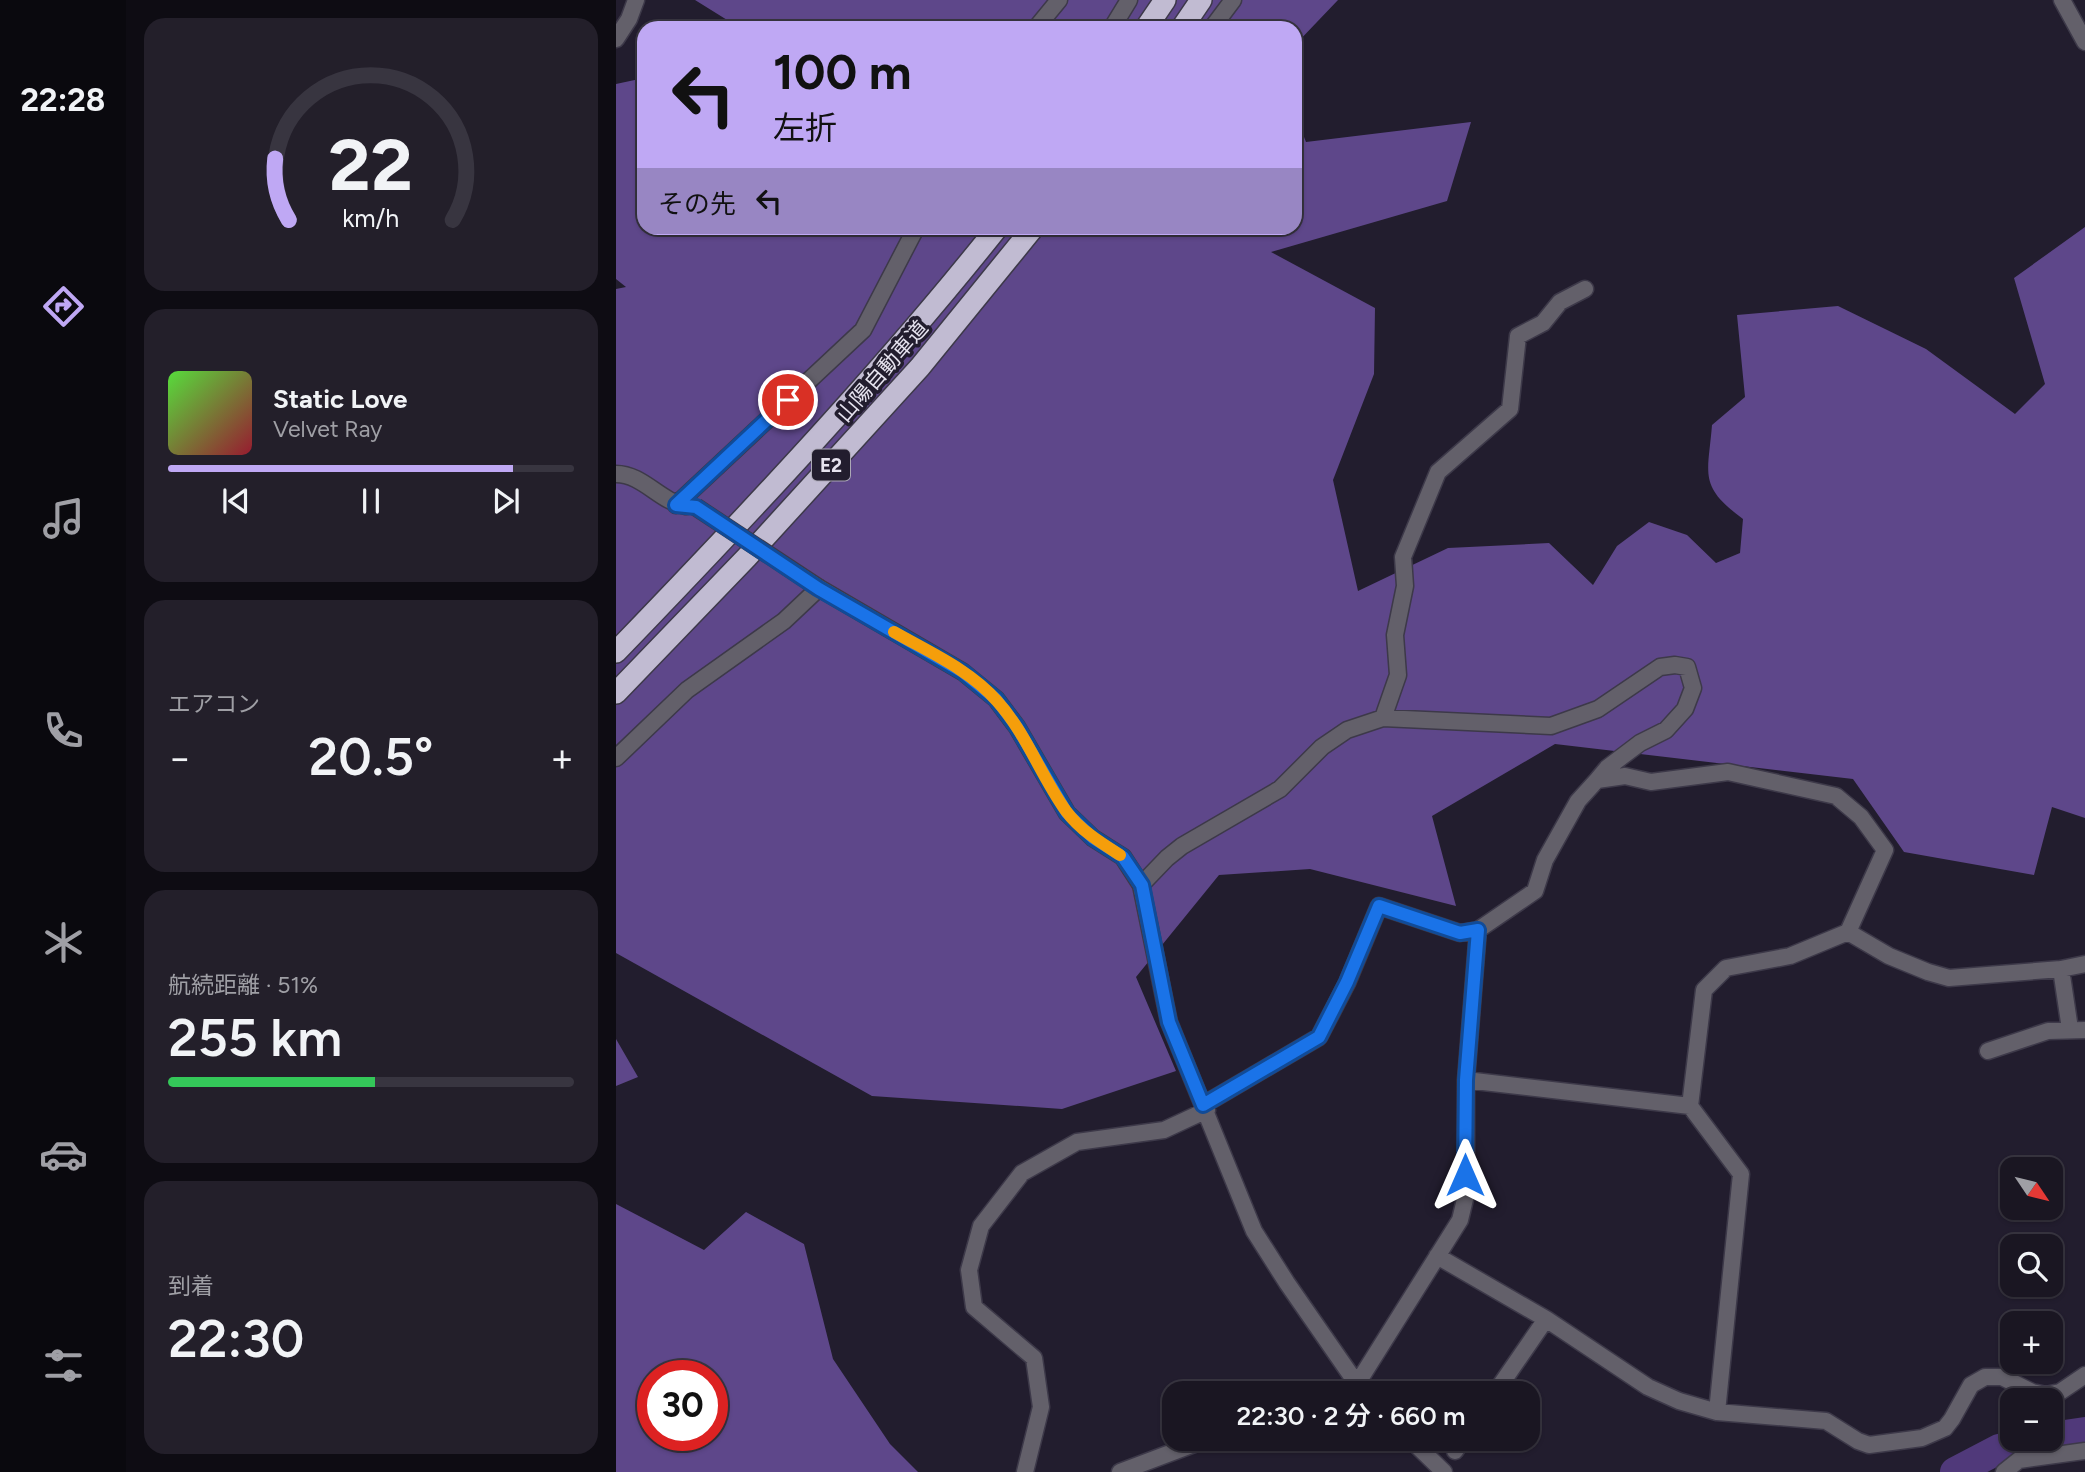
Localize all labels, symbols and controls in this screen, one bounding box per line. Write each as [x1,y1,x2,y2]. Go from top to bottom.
text: 100 m [773,42,912,101]
icon: left [658,49,749,140]
text: 22:28 [21,81,105,119]
text: 左折 [773,109,837,147]
text: 22 [329,122,413,209]
icon: left [750,182,788,220]
text: その先 [658,188,736,220]
text: km/h [342,203,400,233]
icon: directions [39,282,88,331]
street label: 山陽自動車道 [831,315,933,427]
pin [758,370,818,430]
icon: arrive [769,381,807,419]
text: Static Love [273,383,407,415]
text: Velvet Ray [273,415,382,443]
road number: E2 [812,450,850,480]
icon: previous [217,482,255,520]
icon: pause [352,482,390,520]
icon: next [487,482,525,520]
icon: music [39,494,88,543]
text: エアコン [168,690,260,718]
icon: phone [39,706,88,755]
text: 20.5° [309,726,433,788]
text: − [168,735,192,781]
text: + [550,735,574,781]
icon: climate [39,918,88,967]
text: 航続距離 · 51% [168,971,318,999]
text: 255 km [168,1007,342,1069]
icon: car [39,1130,88,1179]
position arrow [1428,1138,1502,1212]
north arrow [2000,1157,2063,1220]
map controls [2000,1157,2063,1451]
button: search [2000,1234,2063,1297]
text: 到着 [168,1272,214,1300]
text: 22:30 [168,1308,304,1370]
button: + [2000,1311,2063,1374]
icon: filters [39,1341,88,1390]
speed limit sign: 30 [637,1360,728,1451]
button: − [2000,1388,2063,1451]
text: 22:30 · 2 分 · 660 m [1236,1400,1466,1432]

